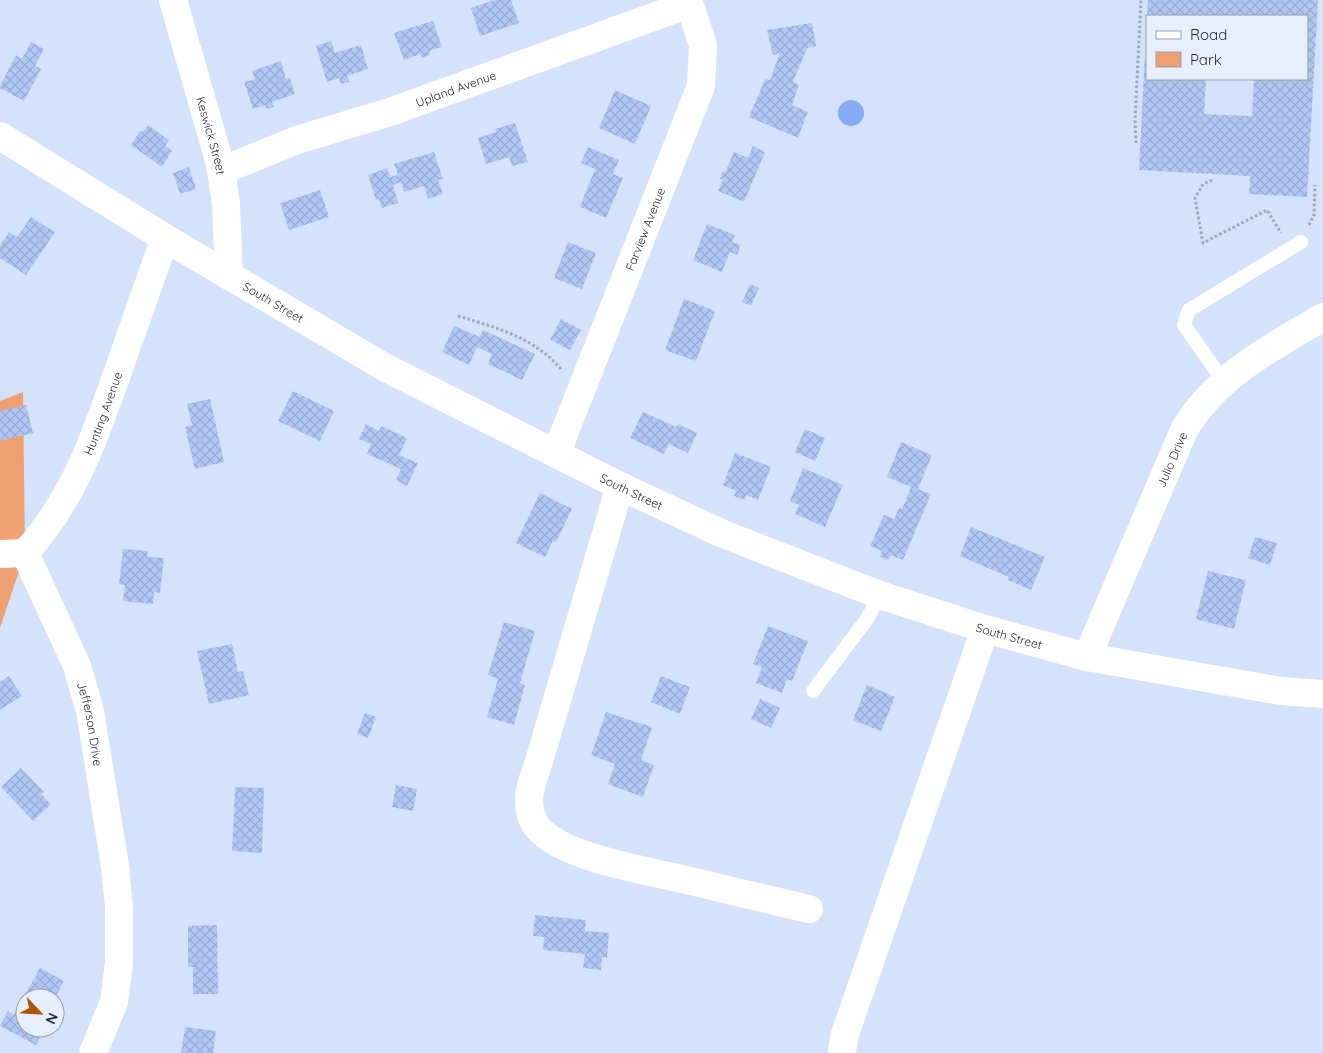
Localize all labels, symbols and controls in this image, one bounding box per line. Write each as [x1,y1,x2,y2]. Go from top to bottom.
legend [1146,15,1308,80]
text: Road [1190,25,1227,44]
text: Park [1190,50,1222,69]
street label: Upland Avenue [413,67,498,110]
street label: Keswick Street [194,95,229,176]
street label: Farview Avenue [622,185,668,273]
street label: South Street [241,278,307,326]
street label: Hunting Avenue [80,369,125,457]
street label: Julio Drive [1153,429,1190,489]
street label: South Street [598,470,665,512]
street label: South Street [974,619,1044,652]
street label: Jefferson Drive [74,680,106,767]
north arrow [15,988,65,1038]
text: N [41,1010,62,1027]

